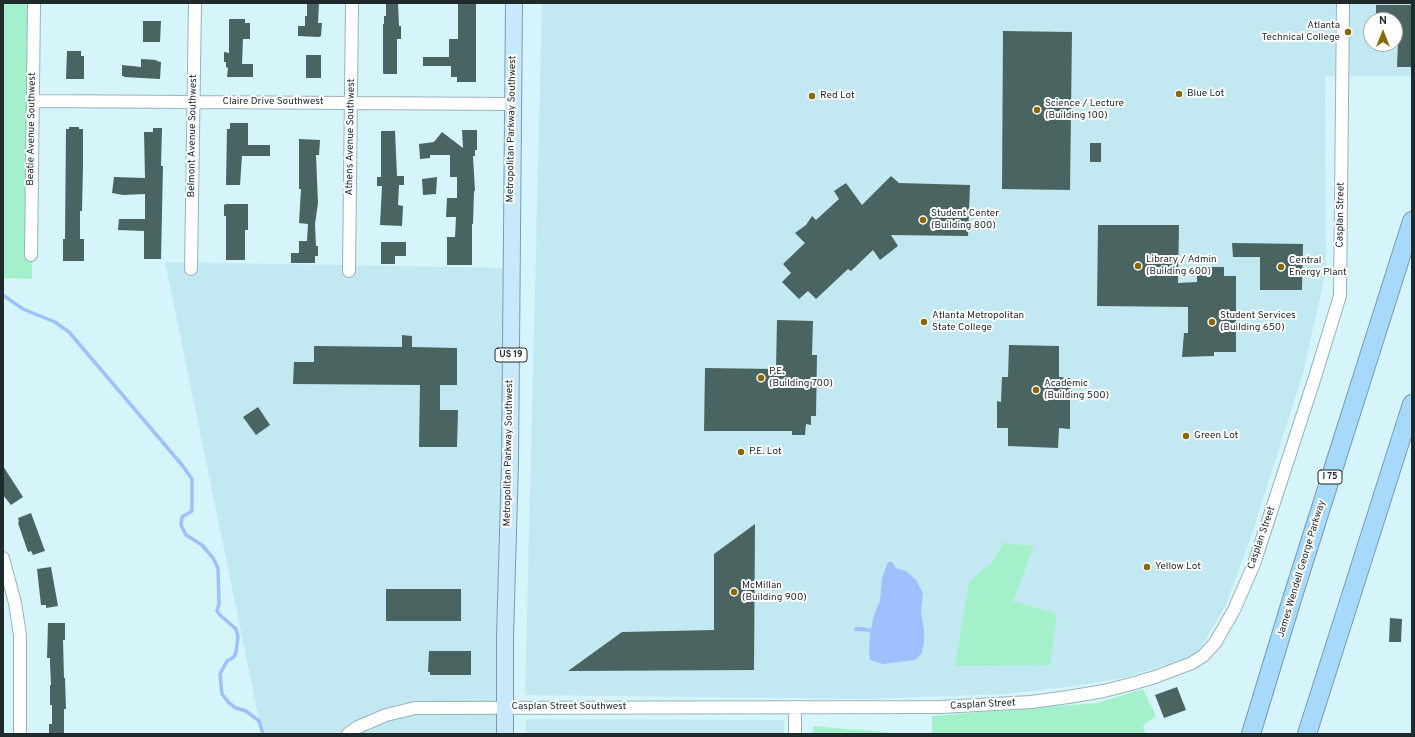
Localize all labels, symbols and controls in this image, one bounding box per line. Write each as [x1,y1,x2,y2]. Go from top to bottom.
north arrow [1363,12,1403,52]
text: N [1379,14,1387,28]
place label: Atlanta Technical College [1262,20,1340,44]
marker: Atlanta Technical College [1343,27,1353,37]
street label: Metropolitan Parkway Southwest [505,56,519,202]
street label: Beatie Avenue Southwest [25,72,39,186]
street label: Belmont Avenue Southwest [186,74,200,198]
street label: Athens Avenue Southwest [344,79,358,195]
place label: Blue Lot [1187,88,1224,100]
marker: Blue Lot [1174,89,1184,99]
place label: Red Lot [820,90,855,102]
marker: Red Lot [807,91,817,101]
street label: Claire Drive Southwest [222,96,324,108]
place label: Science / Lecture (Building 100) [1045,98,1124,122]
marker: Science / Lecture (Building 100) [1032,105,1042,115]
street label: Casplan Street [1334,182,1348,248]
place label: Student Center (Building 800) [931,208,999,232]
marker: Student Center (Building 800) [918,215,928,225]
place label: Library / Admin (Building 600) [1146,254,1217,278]
place label: Central Energy Plant [1289,255,1347,278]
marker: Library / Admin (Building 600) [1133,261,1143,271]
marker: Central Energy Plant [1276,262,1286,272]
place label: Atlanta Metropolitan State College [932,310,1024,334]
place label: Student Services (Building 650) [1220,310,1296,334]
marker: Atlanta Metropolitan State College [919,317,929,327]
marker: Student Services (Building 650) [1207,317,1217,327]
road number: US 19 [495,348,527,362]
place label: P.E. (Building 700) [769,366,833,390]
marker: P.E. (Building 700) [756,373,766,383]
place label: Academic (Building 500) [1044,378,1109,402]
street label: Metropolitan Parkway Southwest [502,380,516,526]
marker: Academic (Building 500) [1031,385,1041,395]
place label: Green Lot [1194,430,1238,442]
marker: Green Lot [1181,431,1191,441]
place label: P.E. Lot [749,446,782,458]
marker: P.E. Lot [736,447,746,457]
road number: I 75 [1318,470,1342,484]
street label: James Wendell George Parkway [1275,499,1329,639]
street label: Casplan Street [1246,505,1278,571]
place label: Yellow Lot [1155,561,1201,573]
marker: Yellow Lot [1142,562,1152,572]
place label: McMillan (Building 900) [742,580,807,604]
marker: McMillan (Building 900) [729,587,739,597]
street label: Casplan Street [950,697,1016,713]
street label: Casplan Street Southwest [512,701,626,713]

